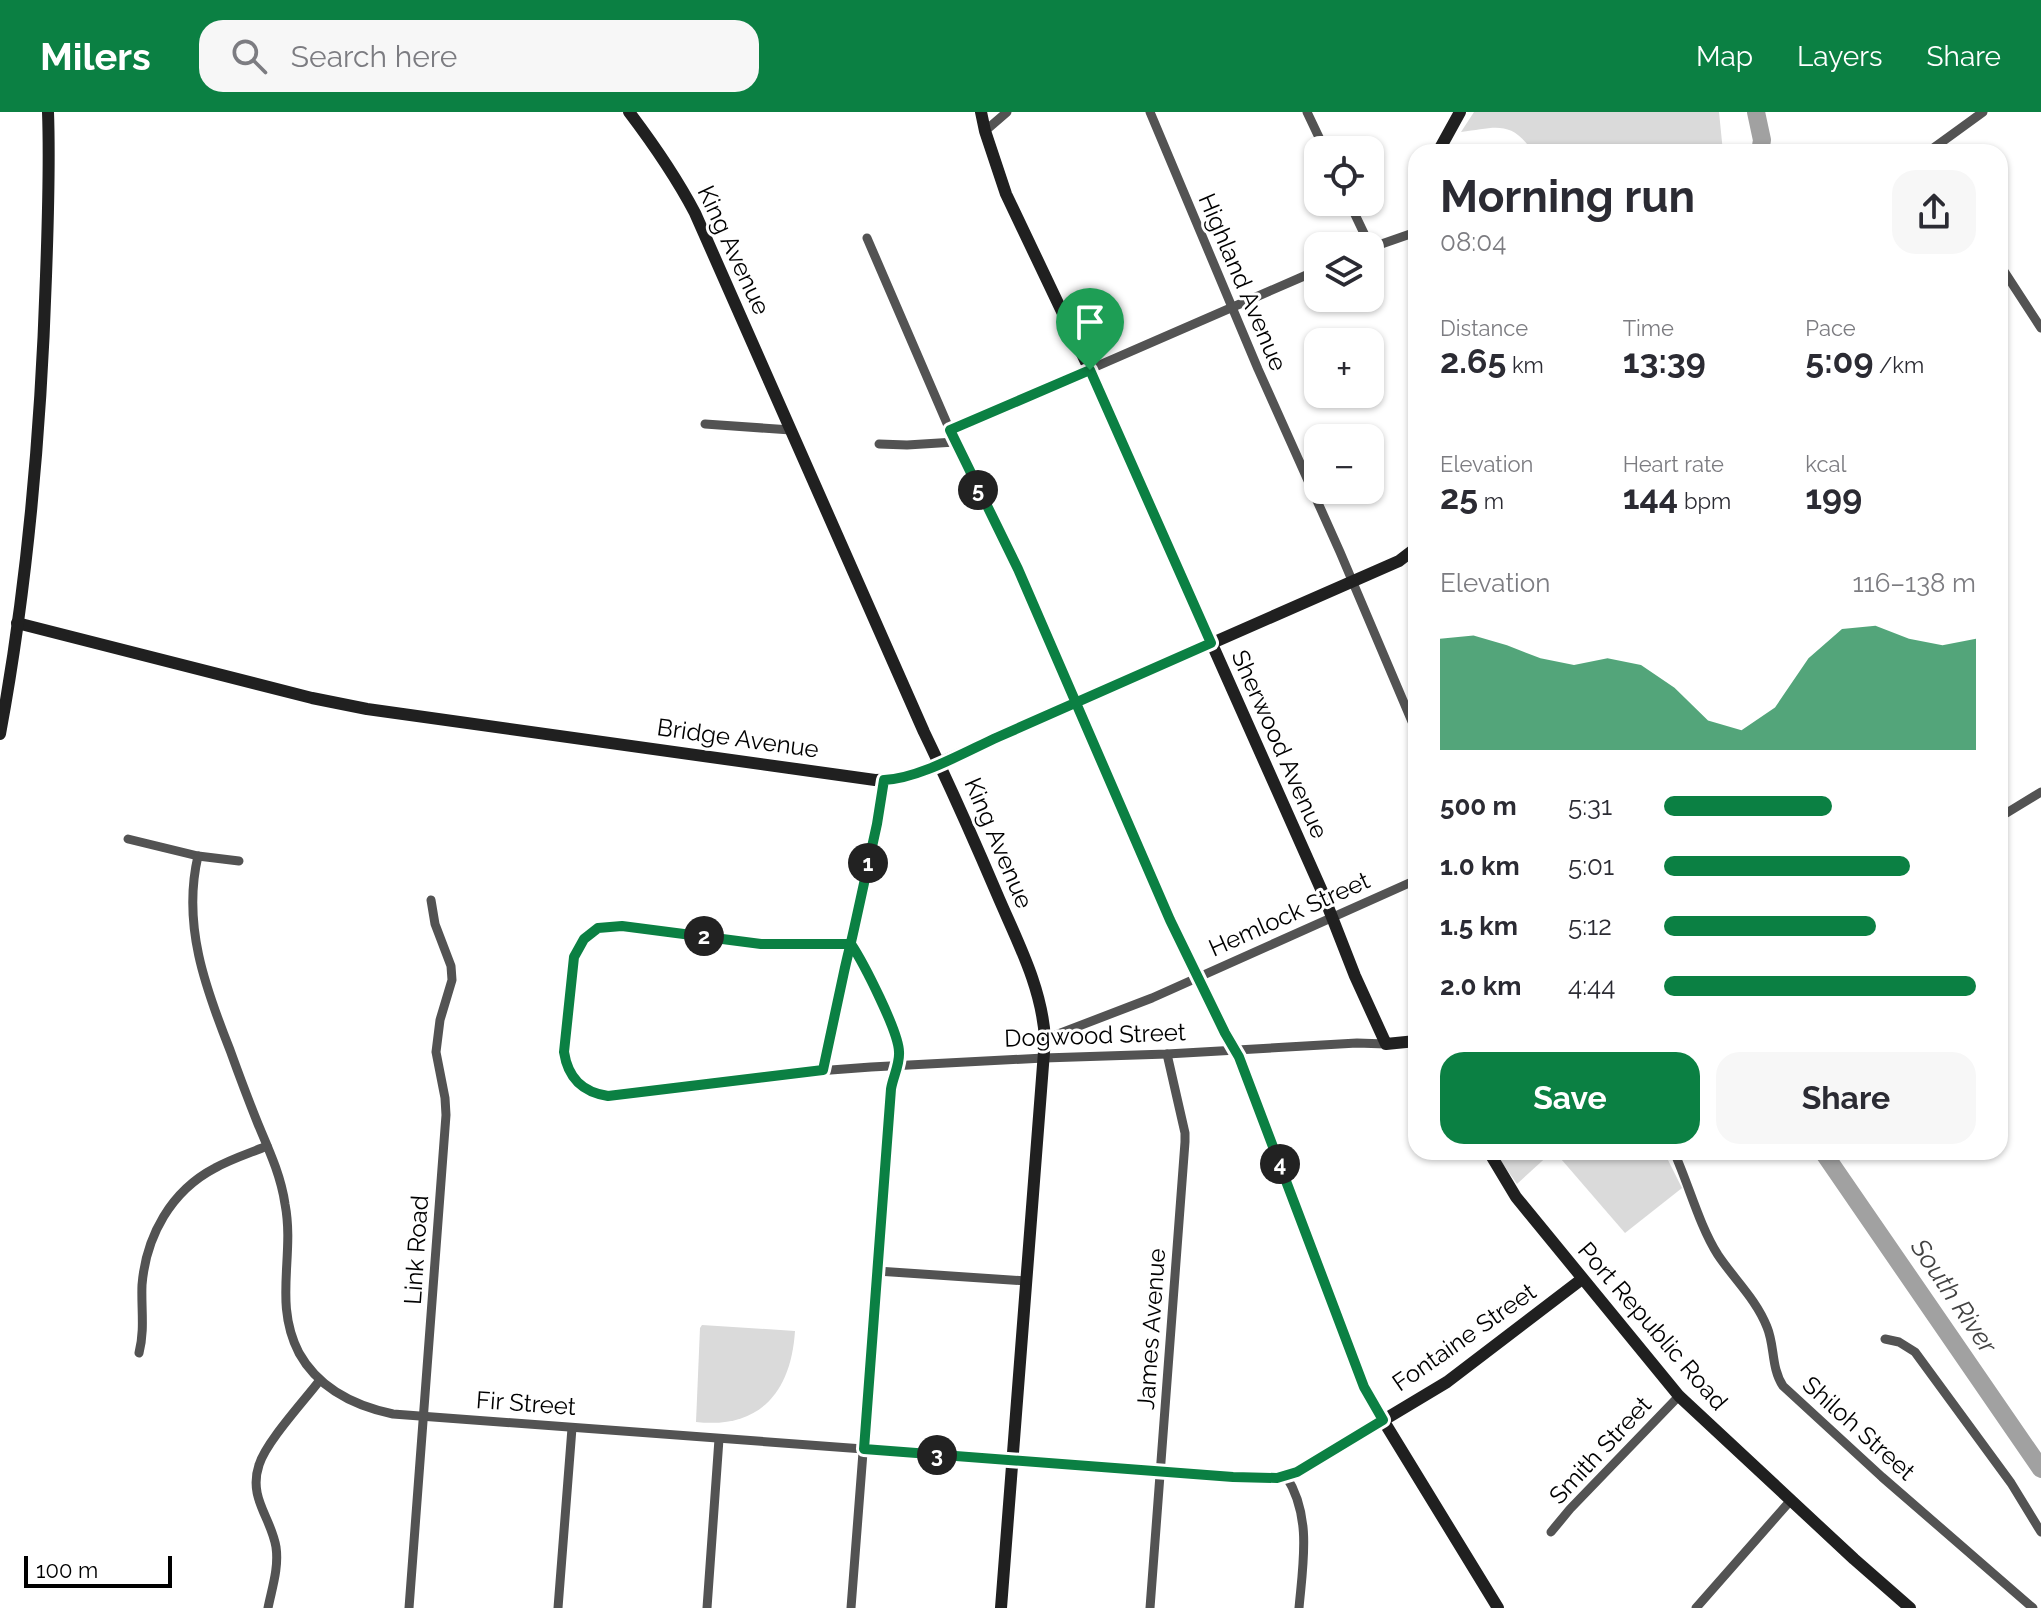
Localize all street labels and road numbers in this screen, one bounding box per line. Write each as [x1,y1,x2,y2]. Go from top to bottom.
street label: King Avenue [691,181,777,319]
street label: Highland Avenue [1193,189,1293,375]
street label: Sherwood Avenue [1225,645,1335,843]
street label: Bridge Avenue [655,712,821,764]
street label: King Avenue [958,773,1040,913]
street label: Hemlock Street [1204,866,1374,962]
street label: Dogwood Street [1004,1017,1186,1053]
street label: Link Road [398,1194,434,1306]
street label: Port Republic Road [1572,1236,1734,1416]
street label: James Avenue [1131,1247,1171,1411]
street label: Fontaine Street [1387,1277,1541,1397]
street label: Shiloh Street [1797,1370,1921,1486]
street label: Fir Street [475,1385,577,1421]
street label: Smith Street [1543,1390,1657,1510]

